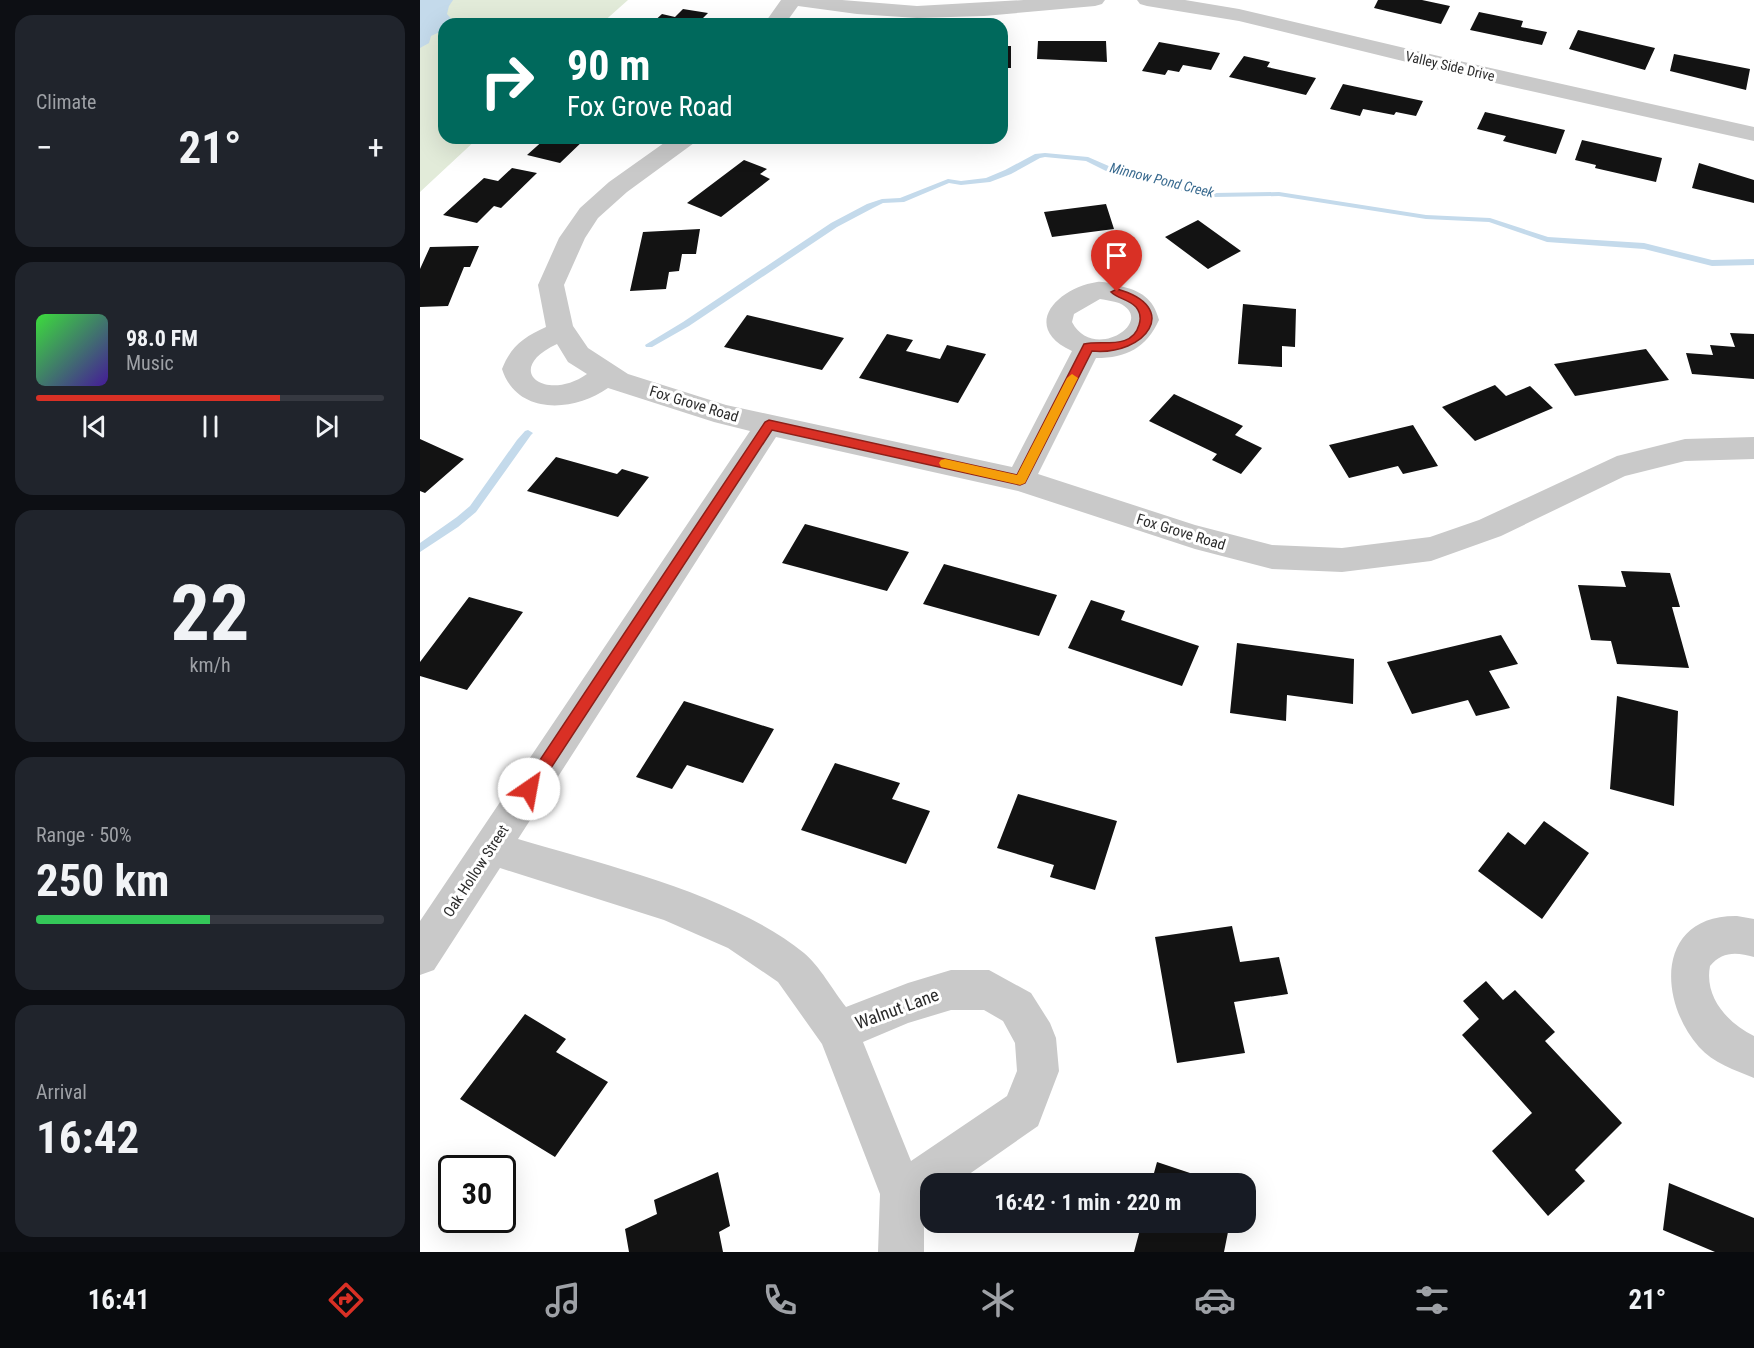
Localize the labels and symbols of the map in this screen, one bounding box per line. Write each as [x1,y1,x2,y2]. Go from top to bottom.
street label: Valley Side Drive [1404,48,1497,84]
water label: Minnow Pond Creek [1108,159,1217,201]
pin [1091,230,1142,292]
street label: Fox Grove Road [647,382,741,426]
street label: Fox Grove Road [1134,510,1228,554]
position arrow [497,757,561,821]
street label: Oak Hollow Street [440,822,512,920]
street label: Walnut Lane [852,984,941,1033]
speed limit sign: 30 [438,1155,516,1233]

